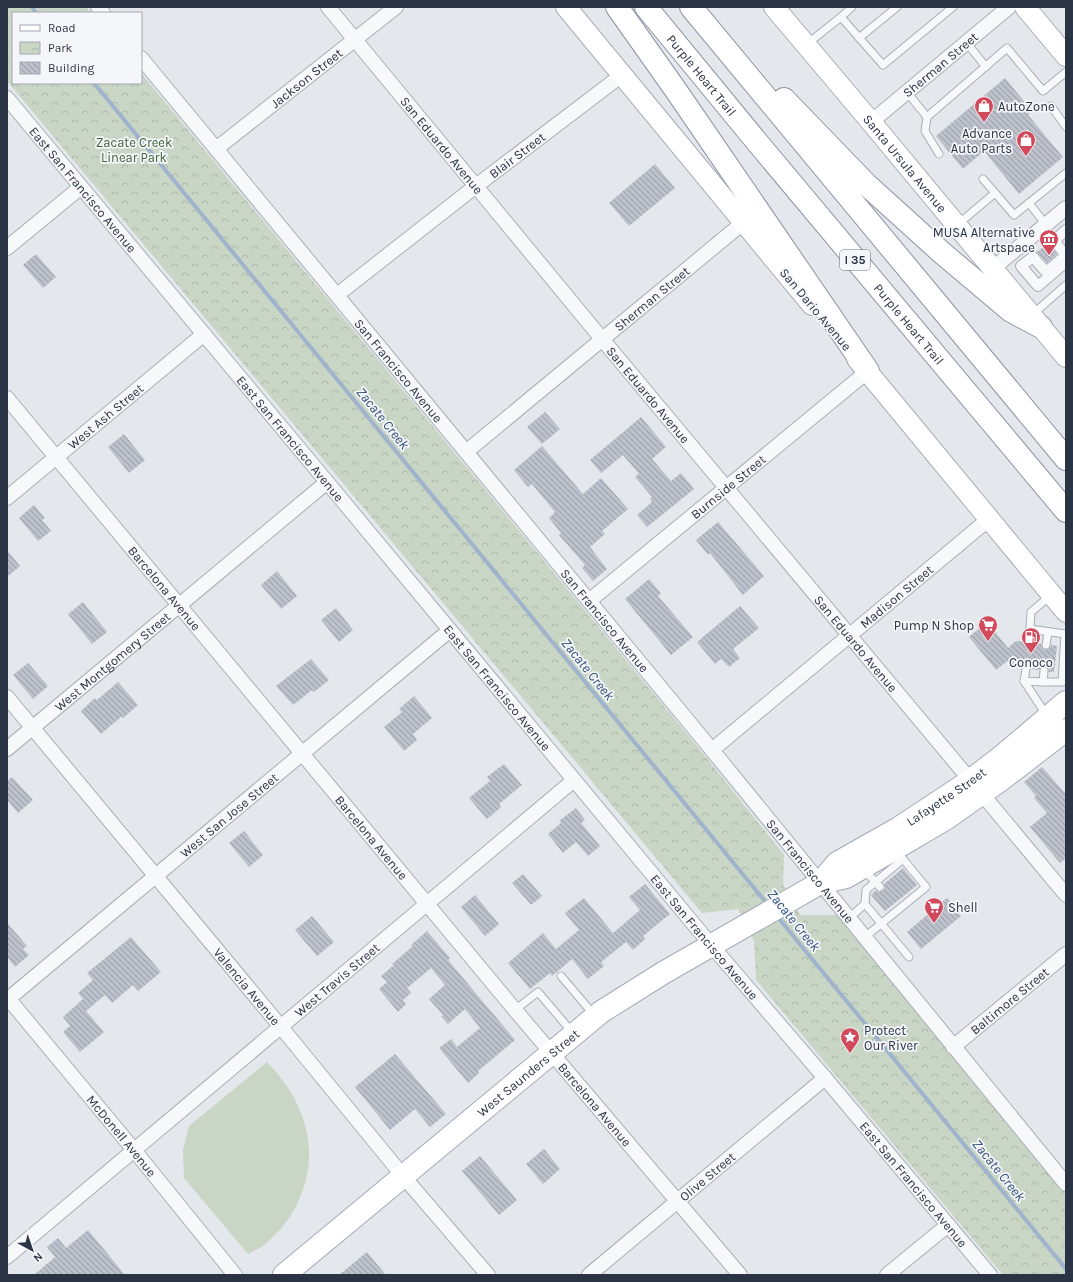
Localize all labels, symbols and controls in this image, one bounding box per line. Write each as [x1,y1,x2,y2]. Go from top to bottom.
legend [12,12,142,84]
text: Road [48,21,76,35]
street label: Sherman Street [900,29,981,100]
street label: Purple Heart Trail [664,32,739,119]
text: Park [48,41,73,55]
street label: Jackson Street [268,45,346,111]
text: Building [48,61,95,75]
street label: San Eduardo Avenue [397,94,486,197]
shop icon: AutoZone [973,95,995,123]
place label: AutoZone [998,99,1055,114]
street label: Santa Ursula Avenue [860,112,950,216]
street label: East San Francisco Avenue [26,124,140,256]
place label: Advance Auto Parts [951,126,1012,156]
street label: Blair Street [486,129,548,181]
shop icon: Advance Auto Parts [1015,129,1037,157]
park label: Zacate Creek Linear Park [96,135,172,165]
place label: MUSA Alternative Artspace [933,225,1035,255]
museum icon: MUSA Alternative Artspace [1038,228,1060,256]
road number: I 35 [840,250,870,270]
street label: Sherman Street [611,263,693,334]
street label: San Dario Avenue [777,265,855,354]
street label: Purple Heart Trail [871,281,947,368]
street label: San Francisco Avenue [351,316,446,426]
street label: San Eduardo Avenue [603,344,693,447]
street label: East San Francisco Avenue [234,373,347,505]
street label: West Ash Street [65,381,147,452]
water label: Zacate Creek [352,384,413,453]
street label: Burnside Street [688,452,769,522]
street label: Barcelona Avenue [125,543,204,634]
street label: Madison Street [857,562,936,631]
street label: San Francisco Avenue [558,566,652,676]
street label: San Eduardo Avenue [811,592,901,695]
street label: West Montgomery Street [51,609,174,714]
supermarket icon: Pump N Shop [977,614,999,642]
place label: Pump N Shop [894,618,974,633]
street label: East San Francisco Avenue [441,622,554,754]
fuel station icon: Conoco [1020,626,1042,654]
water label: Zacate Creek [557,635,618,704]
place label: Conoco [1009,655,1053,670]
street label: Lafayette Street [904,764,989,829]
street label: West San Jose Street [177,770,281,860]
street label: Barcelona Avenue [332,792,411,883]
street label: San Francisco Avenue [763,816,857,926]
street label: East San Francisco Avenue [647,871,762,1003]
water label: Zacate Creek [763,886,824,955]
supermarket icon: Shell [923,896,945,924]
place label: Shell [948,900,978,915]
street label: West Travis Street [292,940,383,1020]
street label: Valencia Avenue [210,945,283,1029]
street label: Baltimore Street [967,964,1052,1038]
place label: Protect Our River [864,1023,918,1053]
street label: West Saunders Street [474,1026,583,1120]
place icon: Protect Our River [839,1026,861,1054]
street label: Barcelona Avenue [555,1060,635,1150]
street label: McDonell Avenue [83,1092,160,1180]
street label: East San Francisco Avenue [857,1119,971,1250]
water label: Zacate Creek [968,1136,1029,1205]
street label: Olive Street [677,1149,739,1204]
north arrow [12,1230,52,1270]
text: N [31,1250,45,1265]

